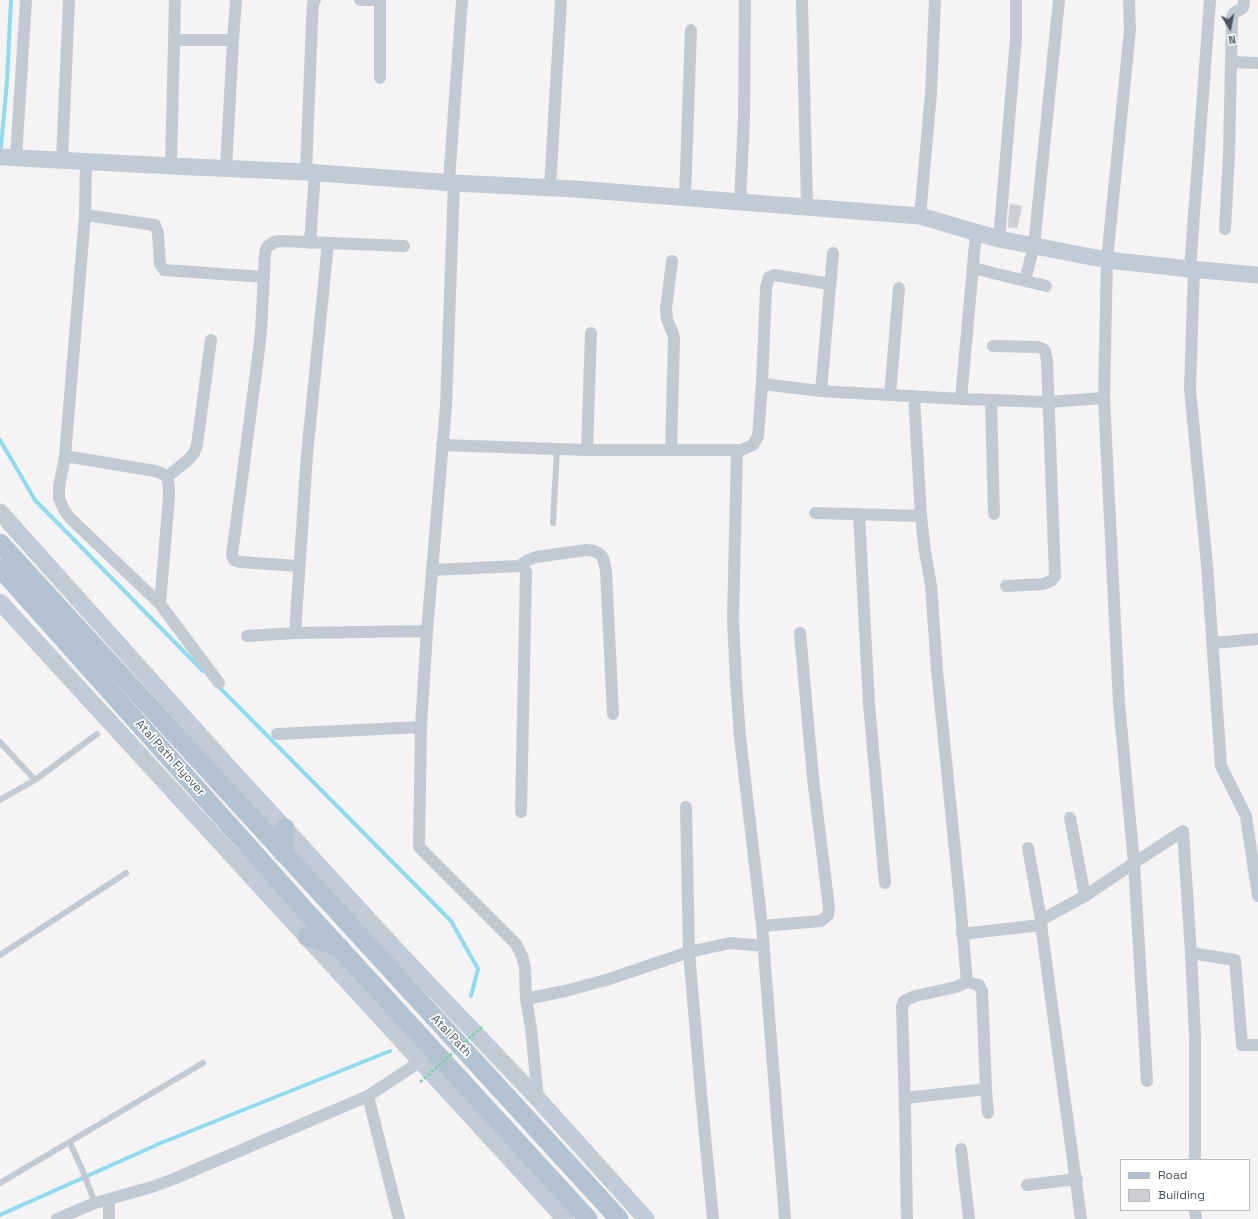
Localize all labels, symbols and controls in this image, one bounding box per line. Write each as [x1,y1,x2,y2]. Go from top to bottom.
north arrow [1210,8,1250,48]
text: N [1227,32,1237,47]
street label: Atal Path Flyover [132,717,208,799]
street label: Atal Path [428,1012,474,1060]
legend [1120,1159,1250,1211]
text: Road [1158,1167,1187,1183]
text: Building [1158,1187,1205,1203]

